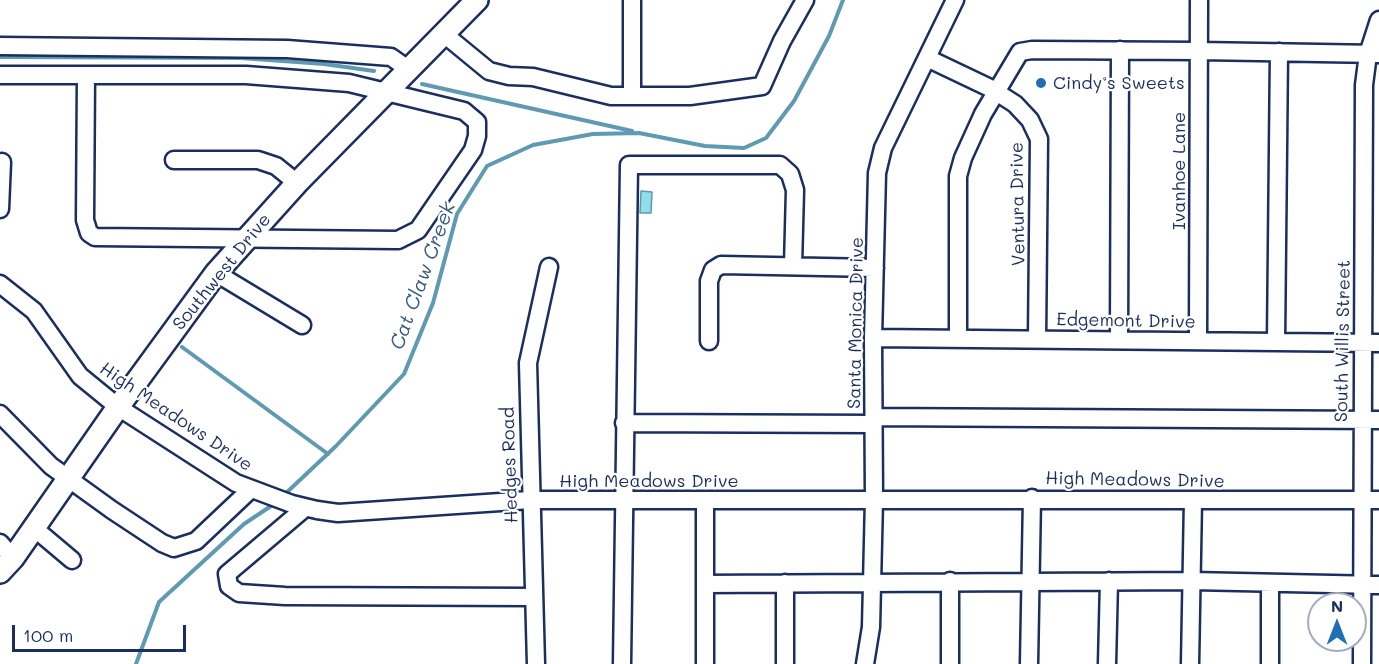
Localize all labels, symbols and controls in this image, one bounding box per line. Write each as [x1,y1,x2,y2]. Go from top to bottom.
place label: Cindy’s Sweets [1053,72,1185,94]
marker: Cindy’s Sweets [1034,76,1048,90]
street label: Ivanhoe Lane [1168,112,1190,230]
street label: Ventura Drive [1006,142,1030,266]
water label: Cat Claw Creek [385,199,461,353]
street label: Southwest Drive [168,209,276,335]
street label: Santa Monica Drive [844,237,868,409]
street label: South Willis Street [1331,260,1355,422]
street label: Edgemont Drive [1056,309,1196,333]
street label: High Meadows Drive [96,358,256,476]
street label: Hedges Road [497,407,523,523]
street label: High Meadows Drive [1045,468,1225,492]
street label: High Meadows Drive [559,470,739,492]
north arrow [1307,592,1367,652]
text: N [1331,595,1343,616]
scale bar [15,613,189,651]
text: 100 m [23,623,73,647]

